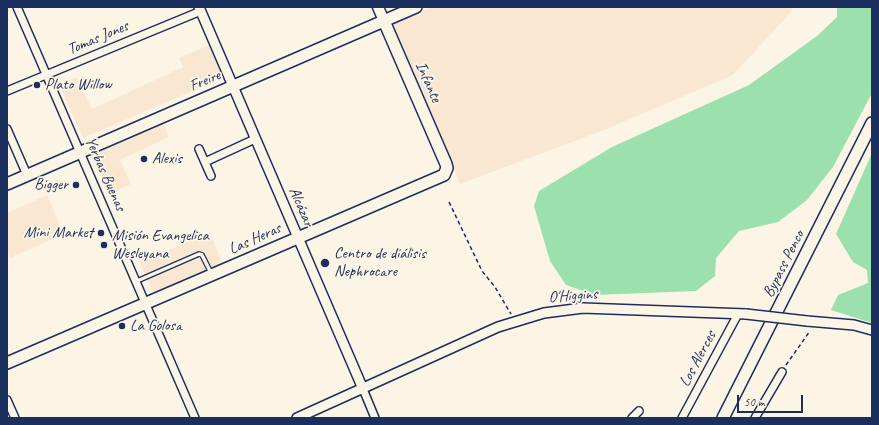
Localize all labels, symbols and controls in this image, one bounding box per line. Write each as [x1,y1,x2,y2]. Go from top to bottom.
street label: Tomas Jones [65,17,131,59]
street label: Infante [411,59,445,105]
street label: Freire [187,66,223,96]
place label: Plato Willow [45,75,111,95]
marker: Plato Willow [32,80,42,90]
street label: Yerbas Buenas [80,134,130,214]
place label: Alexis [152,149,182,169]
marker: Alexis [139,154,149,164]
place label: Bigger [34,175,68,195]
marker: Bigger [71,180,81,190]
street label: Alcázar [284,184,318,230]
street label: Las Heras [226,219,284,259]
place label: Mini Market [24,223,93,243]
place label: Misión Evangelica Wesleyana [112,226,209,264]
street label: Bypass Penco [759,227,809,301]
marker: Mini Market [96,228,106,238]
marker: Misión Evangelica Wesleyana [99,240,109,250]
place label: Centro de diálisis Nephrocare [334,244,426,282]
marker: Centro de diálisis Nephrocare [319,257,331,269]
street label: O'Higgins [548,285,598,307]
place label: La Golosa [130,316,181,336]
marker: La Golosa [117,321,127,331]
street label: Los Alerces [675,328,721,390]
scale bar [739,387,805,413]
text: 50 m [744,394,764,410]

